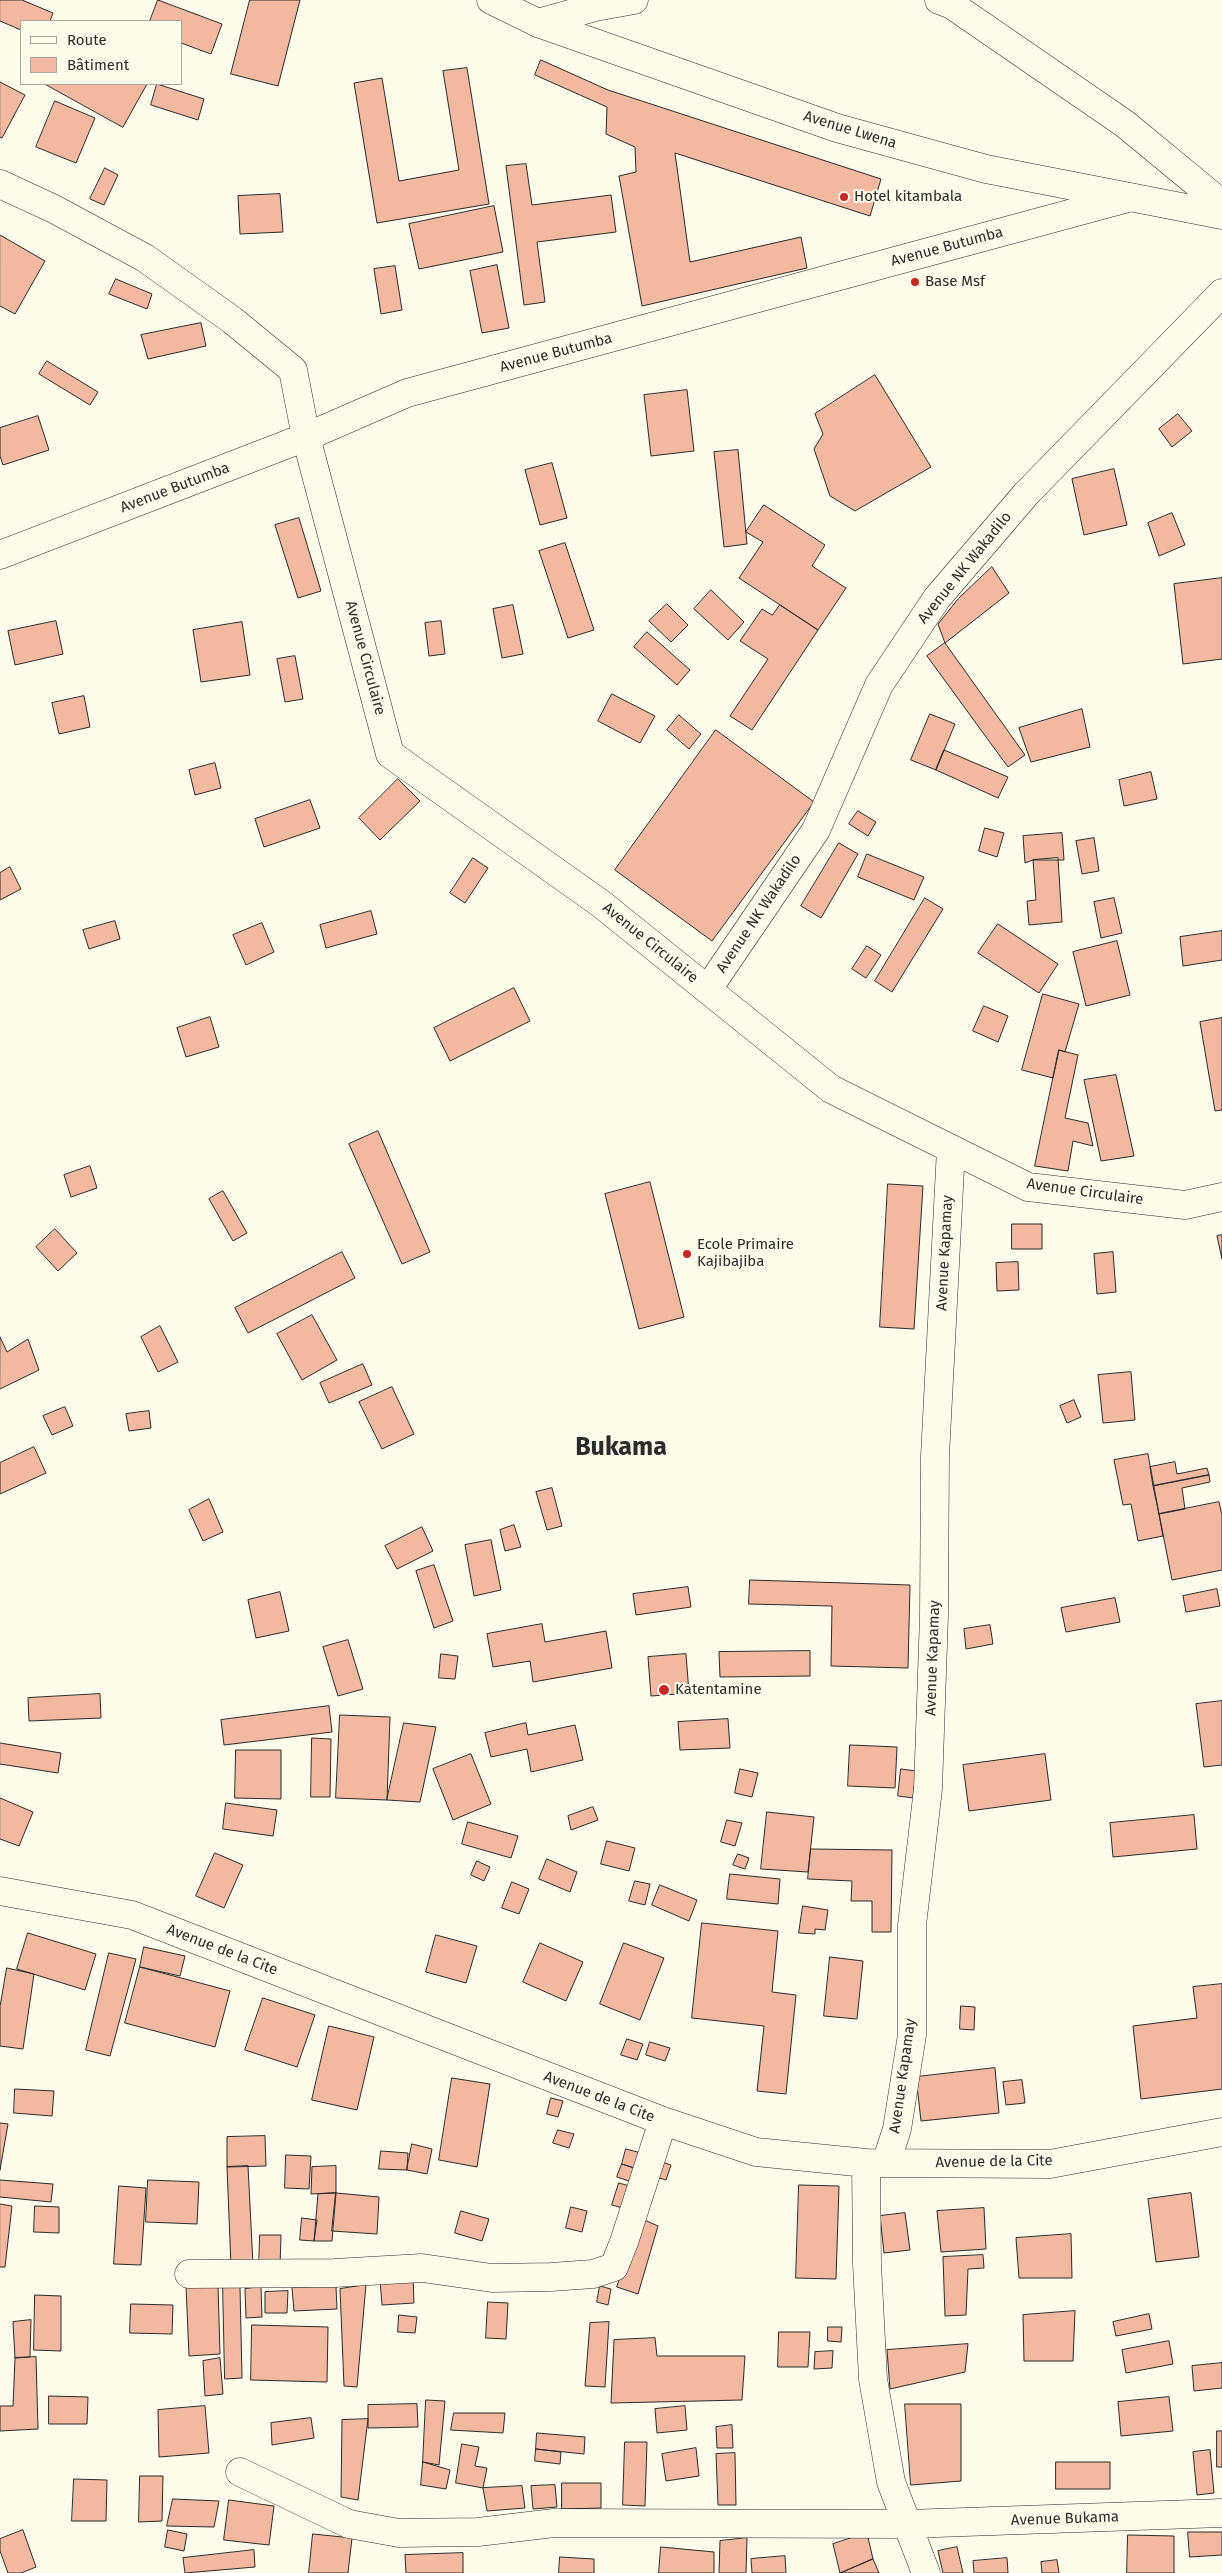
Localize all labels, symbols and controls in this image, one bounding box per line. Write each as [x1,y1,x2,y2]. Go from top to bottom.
legend [20,20,182,85]
text: Route [67,31,107,49]
text: Bâtiment [67,56,129,74]
street label: Avenue Lwena [801,107,899,153]
place label: Hotel kitambala [854,188,962,206]
marker: Hotel kitambala [838,191,850,203]
street label: Avenue Butumba [889,223,1005,271]
place label: Base Msf [925,273,985,291]
marker: Base Msf [909,276,921,288]
street label: Avenue Butumba [498,329,614,377]
street label: Avenue Butumba [118,459,232,517]
street label: Avenue NK Wakadilo [914,508,1016,628]
street label: Avenue Circulaire [341,599,389,717]
street label: Avenue NK Wakadilo [713,851,805,977]
street label: Avenue Circulaire [599,899,701,987]
street label: Avenue Circulaire [1025,1175,1145,1209]
street label: Avenue Kapamay [933,1195,957,1311]
place label: Ecole Primaire Kajibajiba [697,1236,794,1271]
marker: Ecole Primaire Kajibajiba [681,1248,693,1260]
district label: Bukama [575,1433,667,1463]
street label: Avenue Kapamay [922,1600,944,1716]
place label: Katentamine [675,1681,762,1699]
marker: Katentamine [657,1683,671,1697]
street label: Avenue de la Cite [164,1921,280,1979]
street label: Avenue Kapamay [886,2017,920,2135]
street label: Avenue de la Cite [541,2068,657,2126]
street label: Avenue de la Cite [935,2152,1053,2172]
street label: Avenue Bukama [1011,2508,1119,2530]

